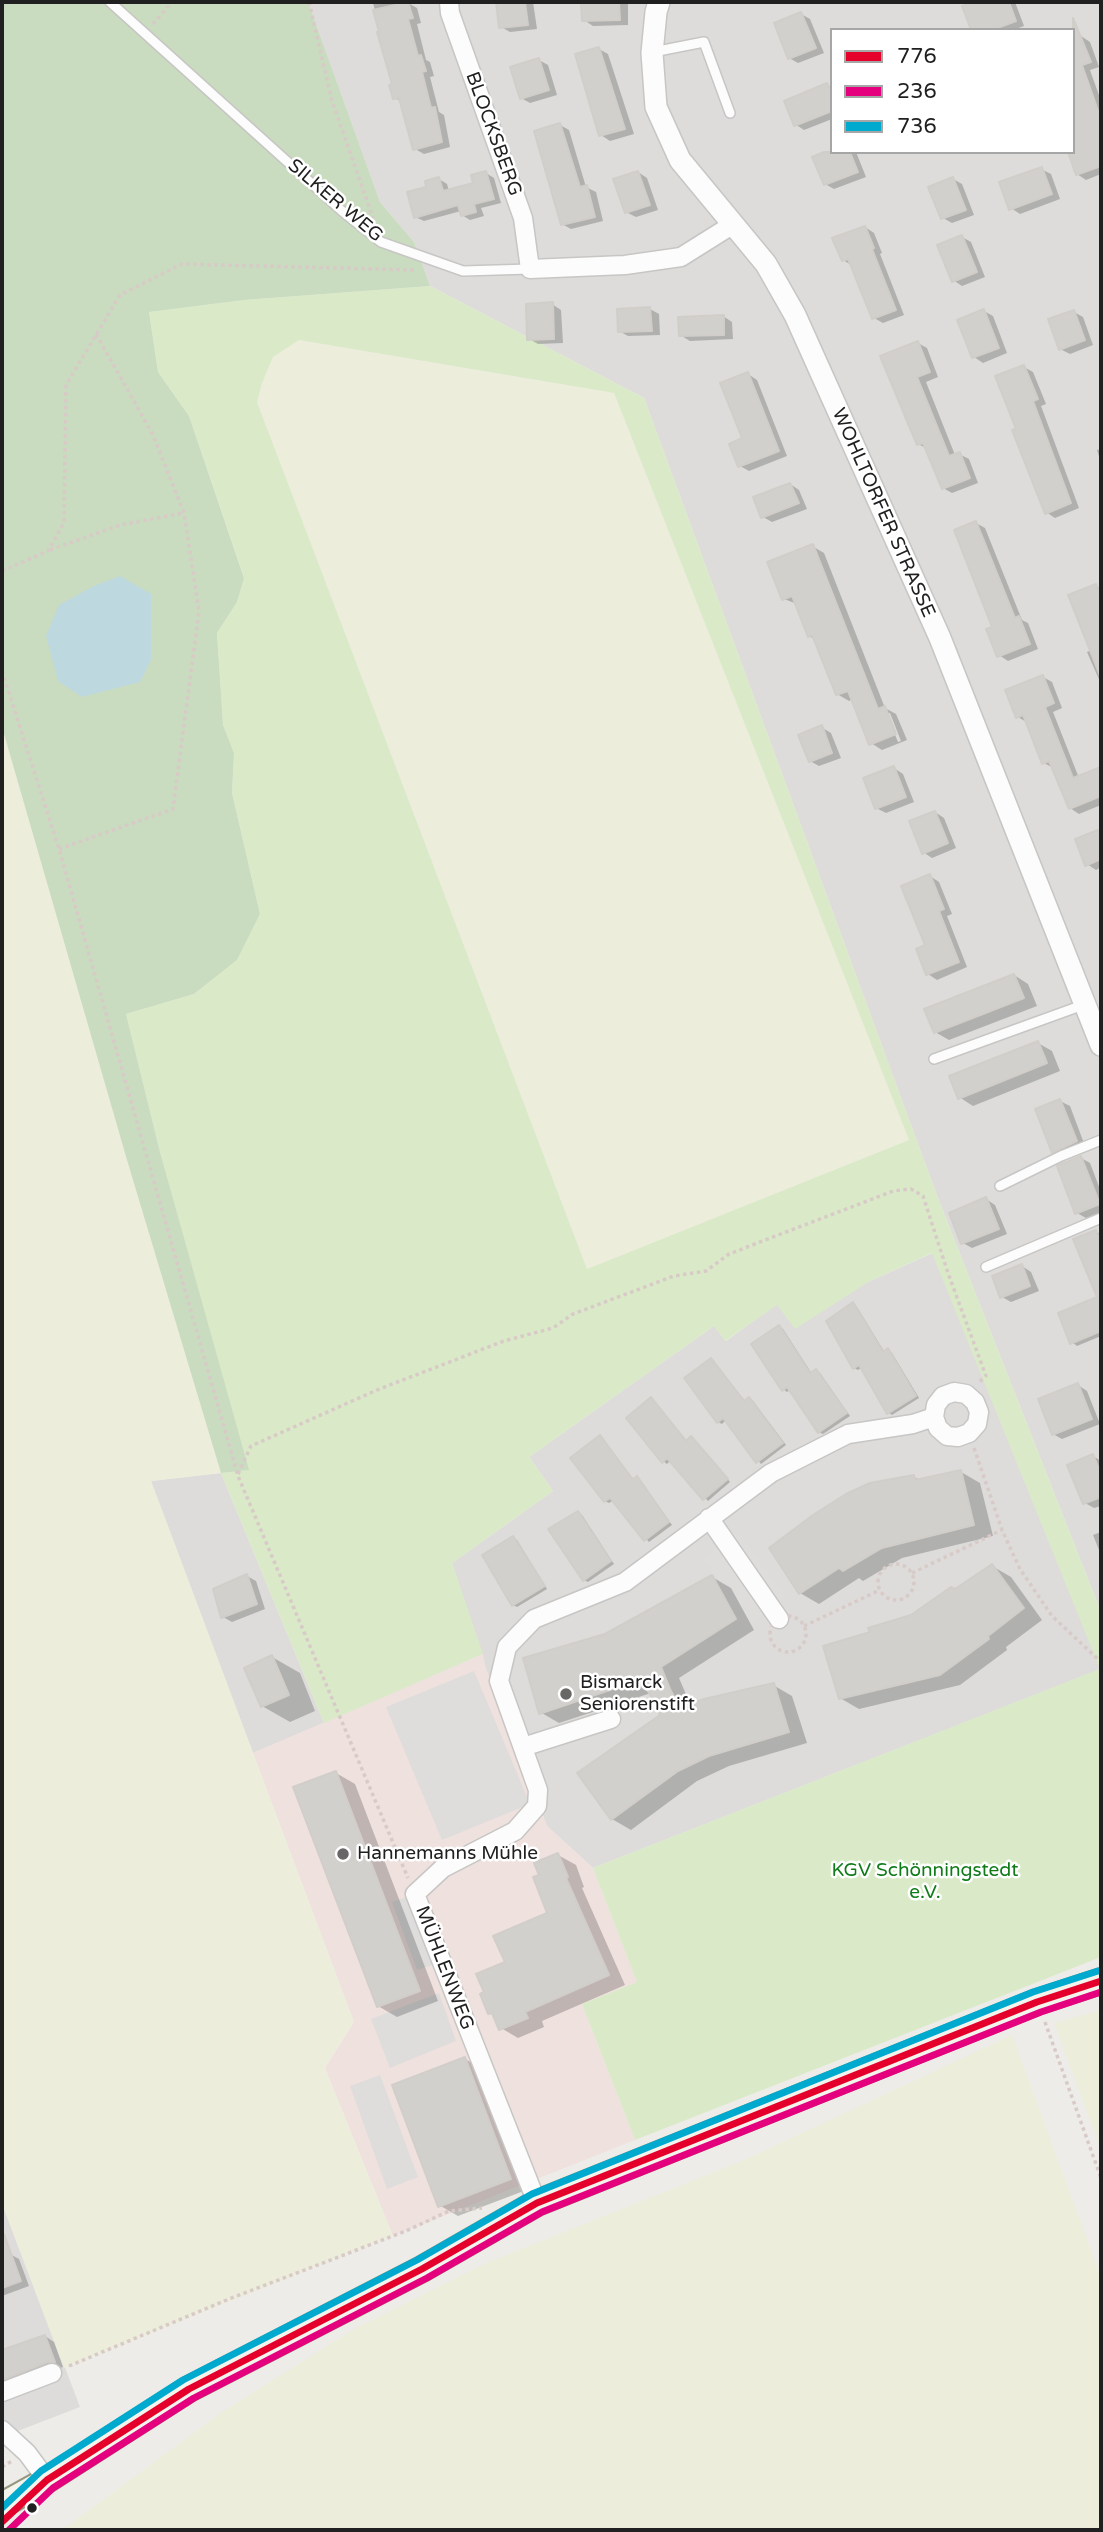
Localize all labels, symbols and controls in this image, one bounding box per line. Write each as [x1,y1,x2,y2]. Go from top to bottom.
legend [830,28,1075,154]
text: 776 [897,44,937,69]
street label: BLOCKSBERG [460,69,526,199]
text: 236 [897,79,937,104]
text: 736 [897,114,937,139]
street label: SILKER WEG [283,155,387,247]
street label: WOHLTORFER STRASSE [826,405,940,621]
place label: Bismarck Seniorenstift [580,1672,695,1716]
marker: Bismarck Seniorenstift [558,1686,574,1702]
place label: Hannemanns Mühle [357,1843,538,1865]
marker: Hannemanns Mühle [335,1846,351,1862]
park label: KGV Schönningstedt e.V. [831,1860,1019,1904]
street label: MÜHLENWEG [410,1903,478,2033]
unlabelled marker [25,2501,39,2515]

